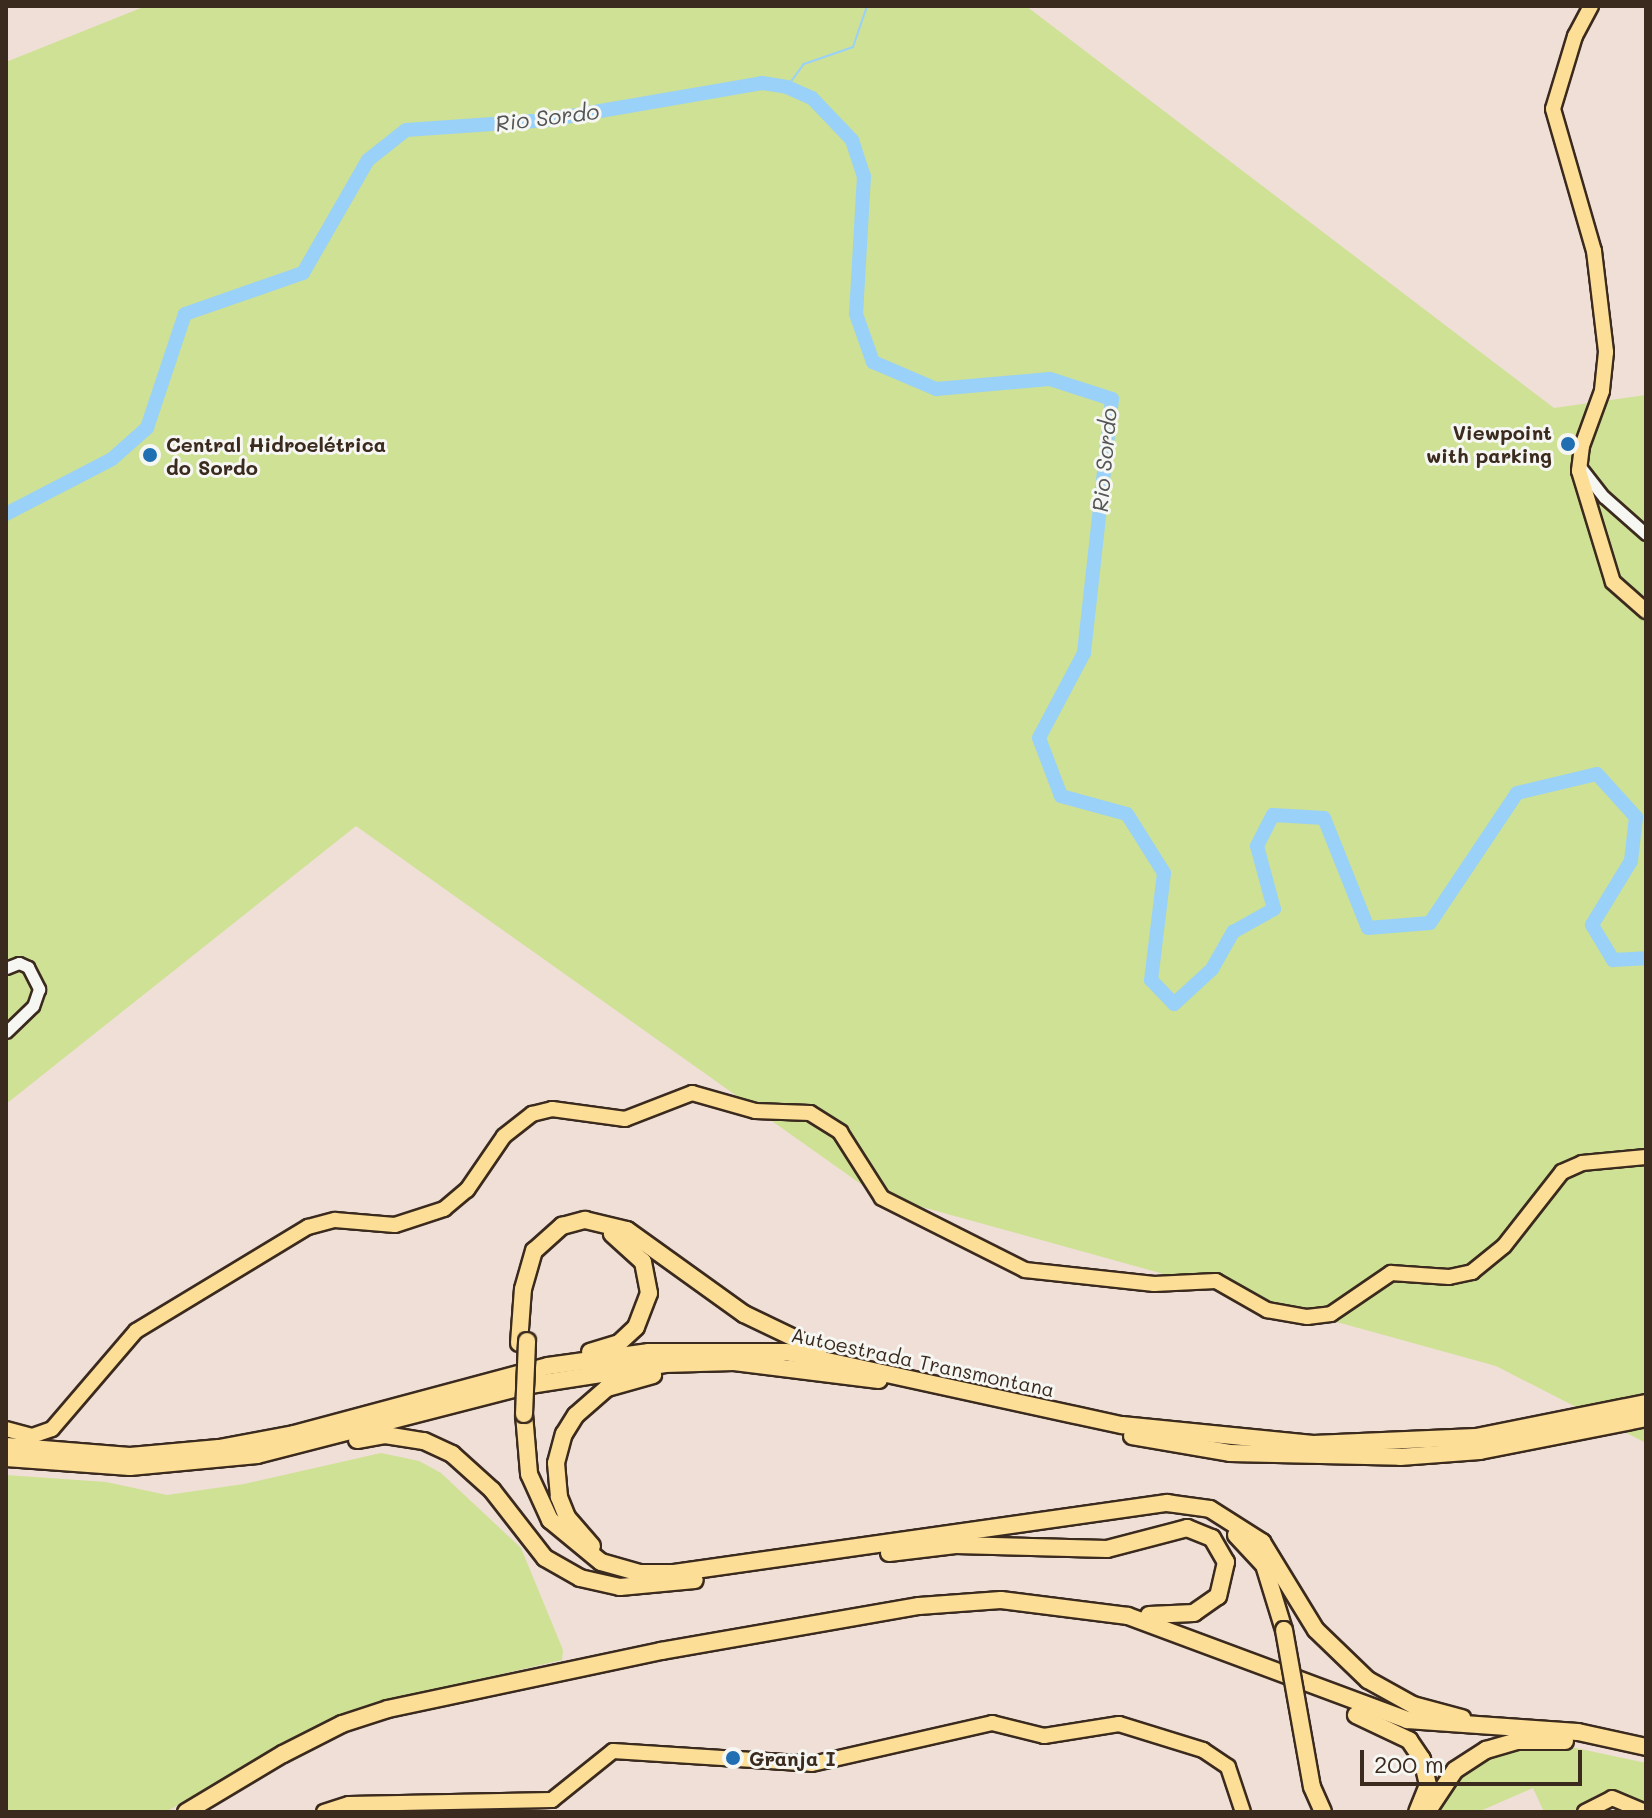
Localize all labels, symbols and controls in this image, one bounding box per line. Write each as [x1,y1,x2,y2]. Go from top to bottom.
water label: Rio Sordo [494,98,600,136]
water label: Rio Sordo [1086,407,1122,513]
place label: Viewpoint with parking [1426,420,1552,467]
place label: Central Hidroelétrica do Sordo [166,432,386,479]
marker: Viewpoint with parking [1559,435,1577,453]
marker: Central Hidroelétrica do Sordo [141,446,159,464]
street label: Autoestrada Transmontana [789,1322,1057,1402]
scale bar [1364,1734,1586,1784]
place label: Granja I [749,1746,836,1770]
text: 200 m [1374,1748,1444,1779]
marker: Granja I [724,1749,742,1767]

